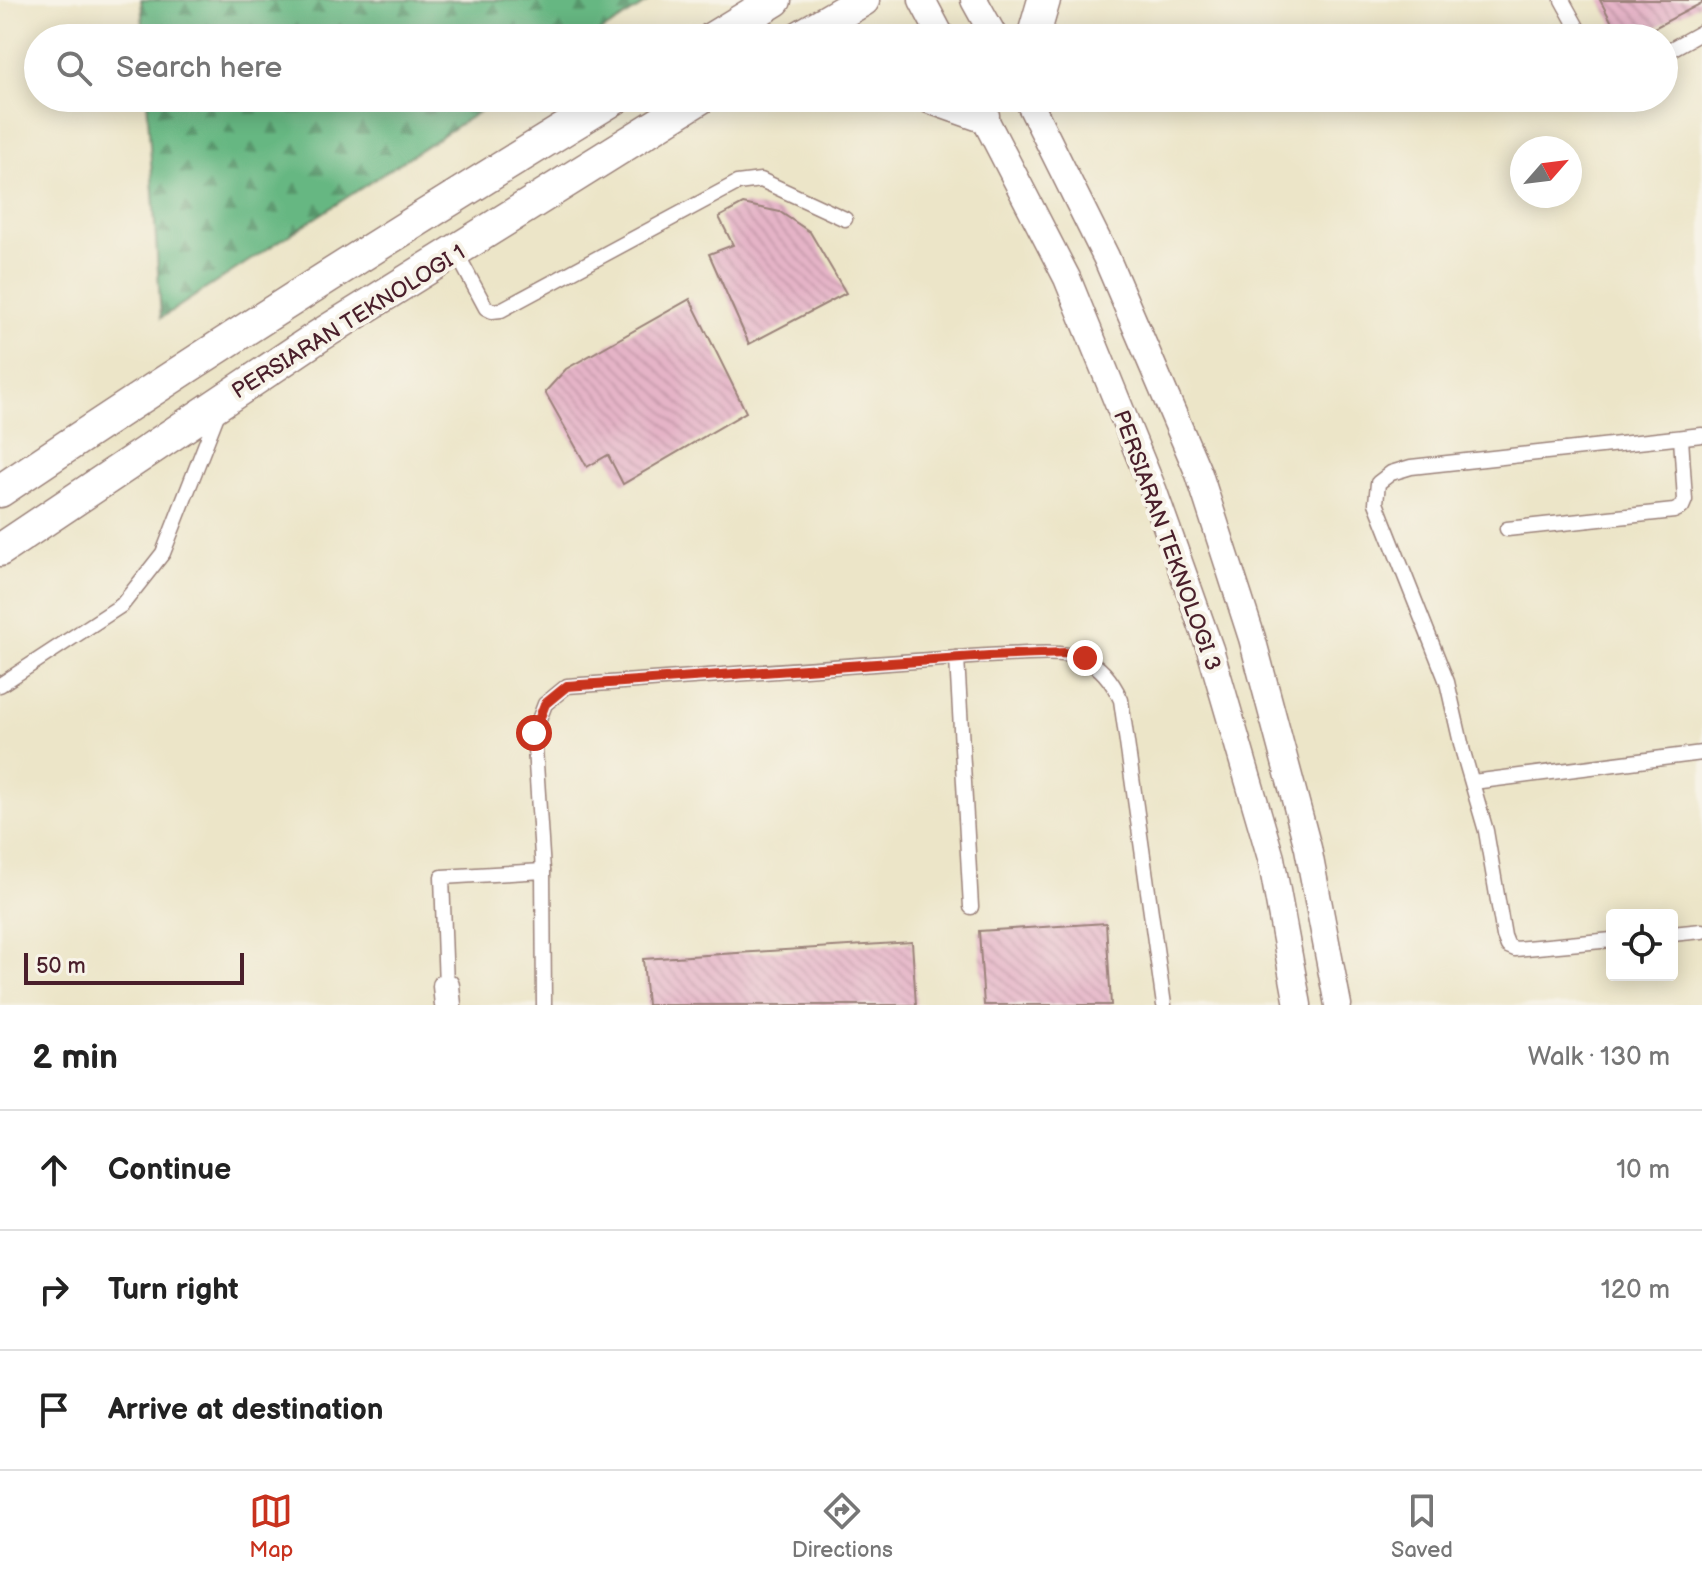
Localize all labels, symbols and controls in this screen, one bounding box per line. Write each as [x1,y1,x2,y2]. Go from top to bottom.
search box [24,24,1678,112]
icon: search [52,46,96,90]
text: Search here [116,50,282,86]
north arrow [1510,136,1582,208]
street label: PERSIARAN TEKNOLOGI 1 [227,239,470,405]
street label: PERSIARAN TEKNOLOGI 3 [1107,407,1226,674]
route end [1067,640,1103,676]
route start [516,715,552,751]
map controls [1606,909,1678,981]
button: locate [1606,909,1678,981]
scale bar [24,949,244,985]
text: 50 m [36,953,86,980]
text: 2 min [32,1037,118,1078]
text: Walk · 130 m [1528,1042,1670,1073]
icon: ahead [32,1148,76,1192]
text: Continue [108,1152,231,1188]
text: 10 m [1616,1155,1670,1186]
icon: right [32,1268,76,1312]
text: Turn right [108,1272,239,1308]
text: 120 m [1601,1275,1670,1306]
icon: arrive [32,1388,76,1432]
text: Arrive at destination [108,1392,384,1428]
tab: Map [249,1489,293,1564]
tab: Directions [792,1489,893,1564]
tab: Saved [1391,1489,1453,1564]

